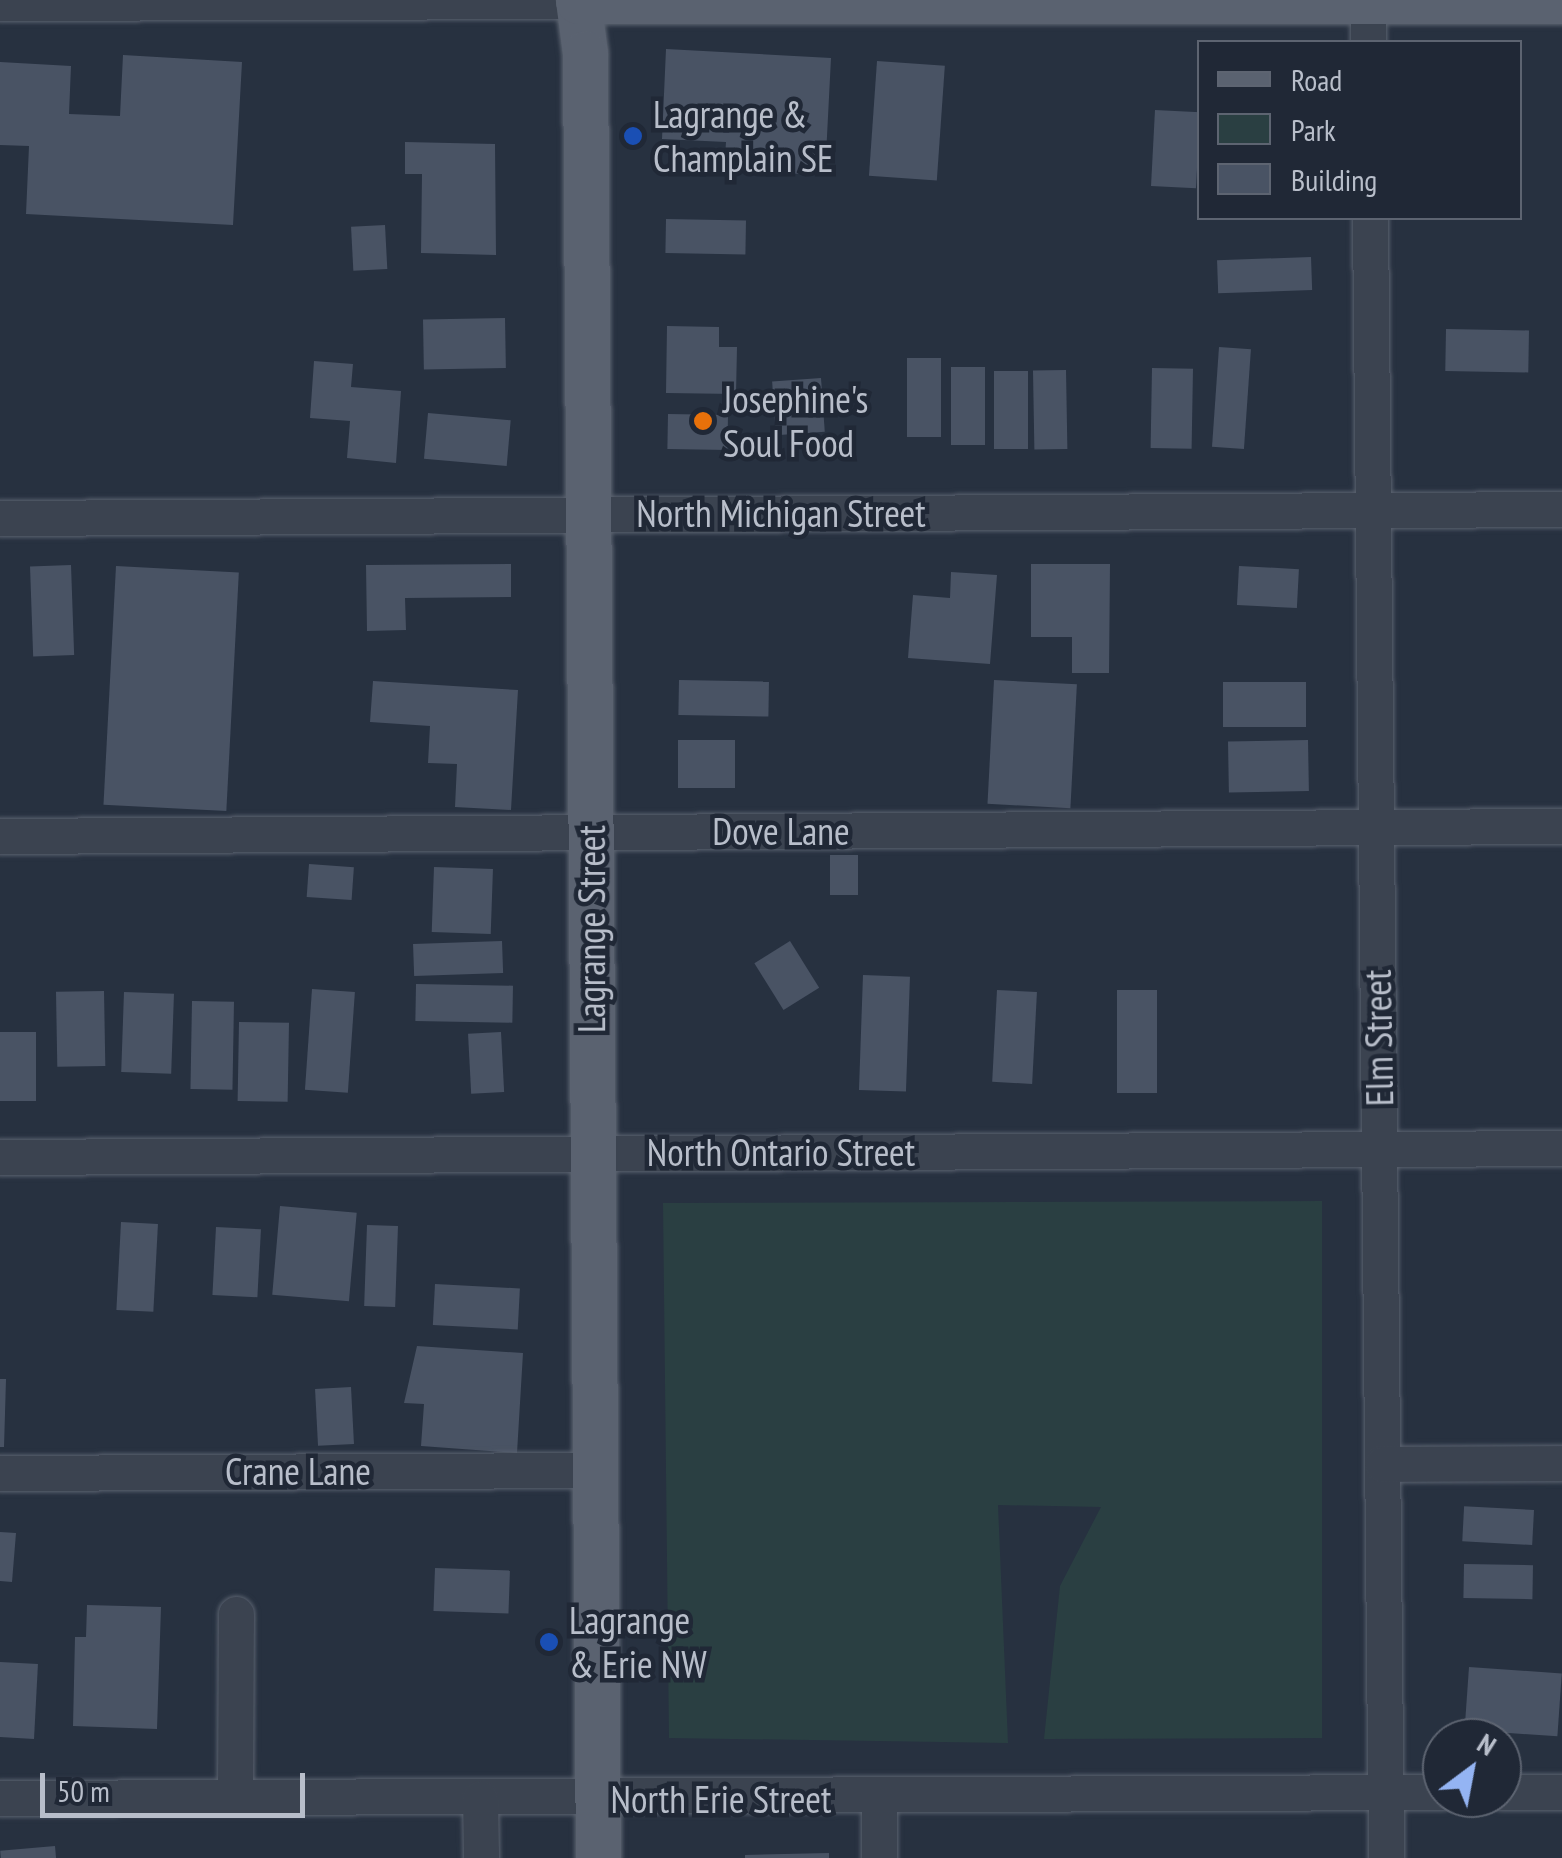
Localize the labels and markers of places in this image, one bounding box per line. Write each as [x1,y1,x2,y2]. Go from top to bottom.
place label: Lagrange & Champlain SE [653,91,833,180]
marker: Lagrange & Champlain SE [622,125,644,147]
place label: Josephine's Soul Food [723,376,868,466]
marker: Josephine's Soul Food [692,410,714,432]
place label: Lagrange & Erie NW [569,1597,707,1686]
marker: Lagrange & Erie NW [538,1631,560,1653]

